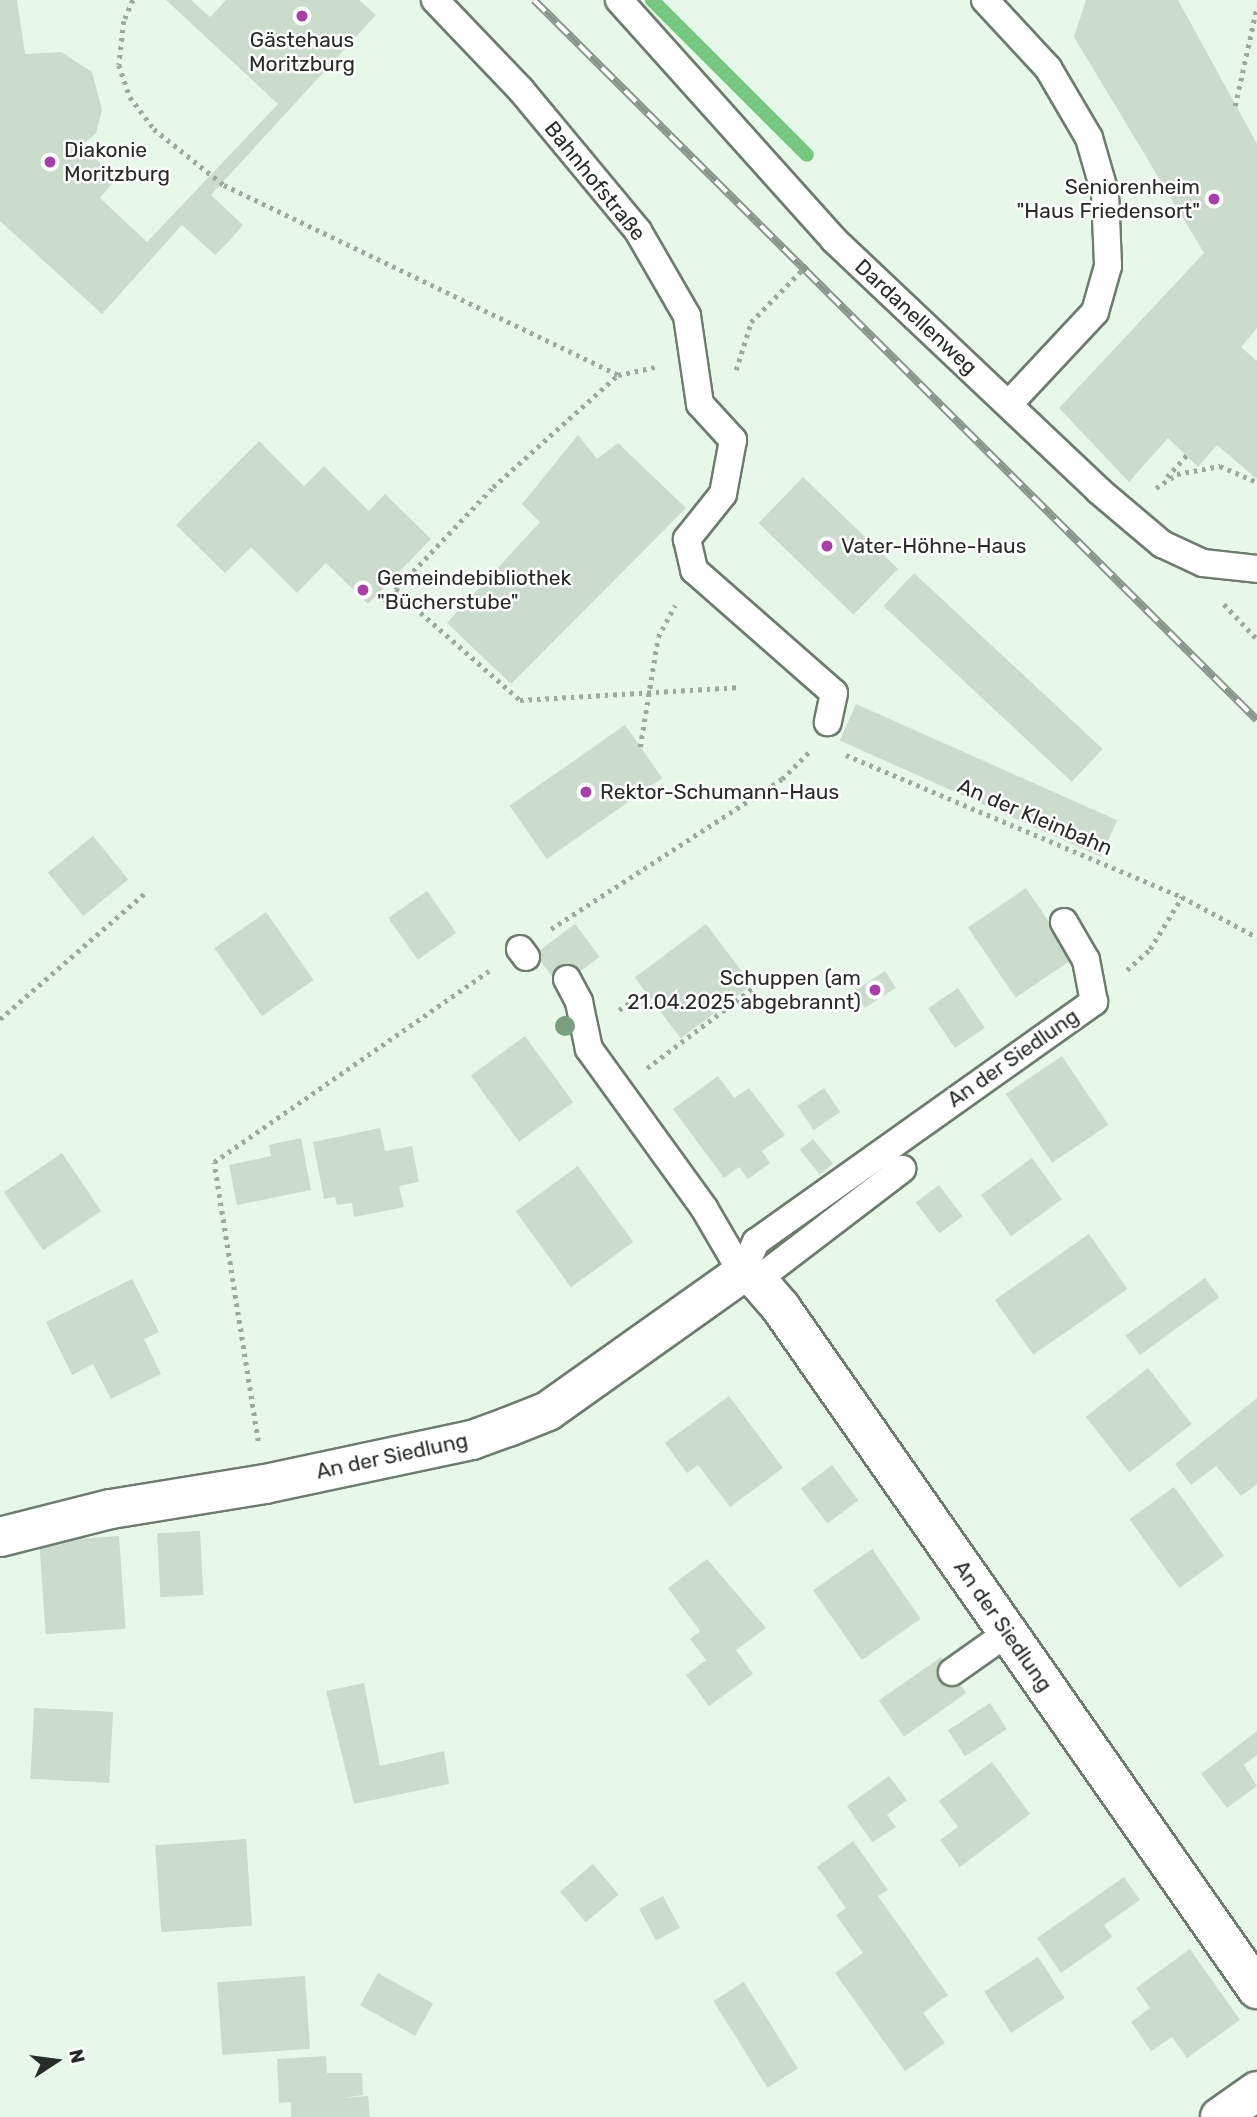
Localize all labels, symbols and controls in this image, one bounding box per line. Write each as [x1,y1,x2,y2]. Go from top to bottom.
marker: Gästehaus Moritzburg [294,8,310,24]
place label: Gästehaus Moritzburg [249,27,355,77]
street label: Bahnhofstraße [539,116,651,246]
place label: Diakonie Moritzburg [64,137,170,187]
marker: Diakonie Moritzburg [42,154,58,170]
place label: Seniorenheim "Haus Friedensort" [1016,174,1200,224]
marker: Seniorenheim "Haus Friedensort" [1206,191,1222,207]
street label: Dardanellenweg [850,254,982,380]
place label: Vater-Höhne-Haus [841,533,1026,559]
marker: Vater-Höhne-Haus [819,538,835,554]
place label: Gemeindebibliothek "Bücherstube" [377,565,571,615]
marker: Gemeindebibliothek "Bücherstube" [355,582,371,598]
street label: An der Kleinbahn [954,773,1116,861]
place label: Rektor-Schumann-Haus [600,779,839,805]
marker: Rektor-Schumann-Haus [578,784,594,800]
place label: Schuppen (am 21.04.2025 abgebrannt) [627,965,861,1015]
marker: Schuppen (am 21.04.2025 abgebrannt) [867,982,883,998]
street label: An der Siedlung [942,1003,1084,1113]
street label: An der Siedlung [314,1428,470,1484]
street label: An der Siedlung [948,1555,1058,1697]
north arrow [21,2026,91,2096]
text: N [64,2047,90,2065]

